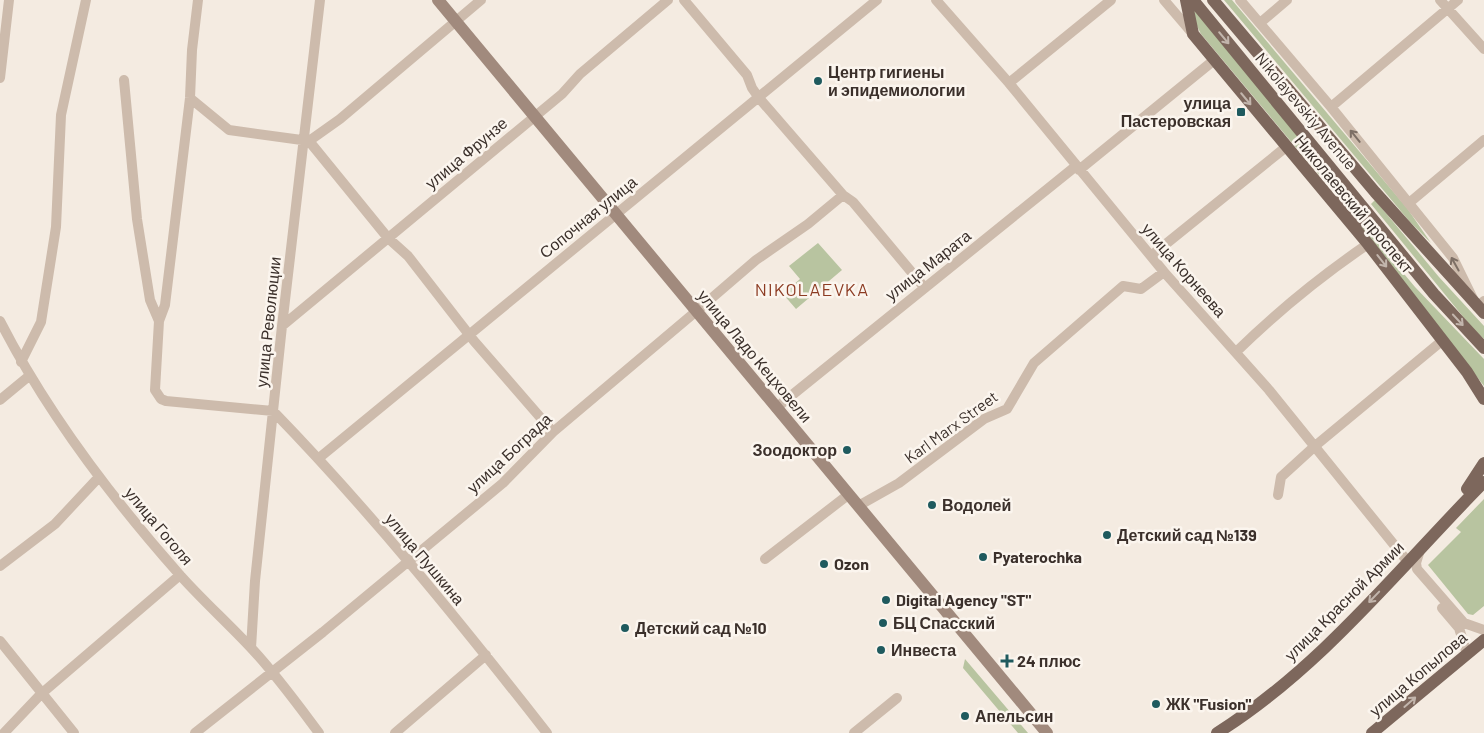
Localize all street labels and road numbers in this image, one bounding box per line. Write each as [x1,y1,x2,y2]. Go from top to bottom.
street label: Nikolayevskiy Avenue [1252,48,1361,173]
street label: улица Фрунзе [421,113,511,192]
street label: Николаевский проспект [1291,131,1418,277]
street label: Сопочная улица [535,172,640,262]
street label: улица Корнеева [1138,219,1230,321]
street label: улица Марата [881,225,974,304]
street label: улица Революции [251,256,284,388]
street label: улица Ладо Кецховели [694,286,816,426]
street label: Karl Marx Street [900,386,1001,467]
street label: улица Бограда [463,409,555,497]
street label: улица Гоголя [121,483,197,568]
street label: улица Пушкина [382,509,469,608]
street label: улица Красной Армии [1280,537,1407,664]
street label: улица Копылова [1365,627,1470,720]

